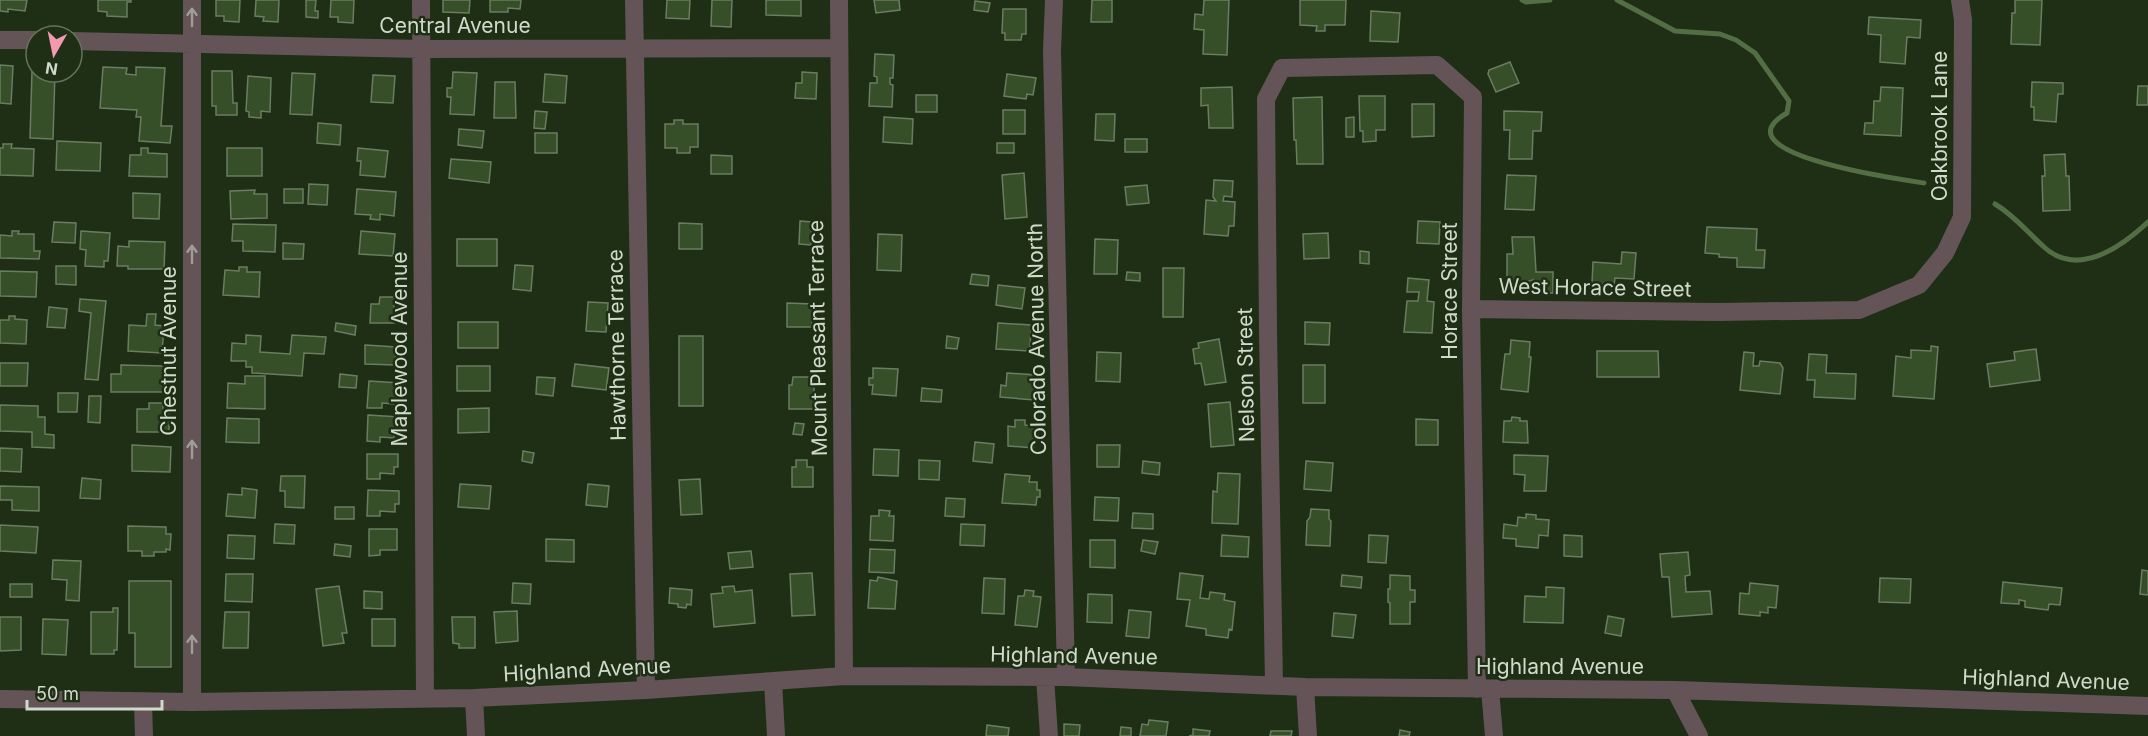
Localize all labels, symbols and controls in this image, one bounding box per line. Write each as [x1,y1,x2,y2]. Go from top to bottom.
one-way arrow [186,7,198,27]
street label: Central Avenue [379,13,531,38]
north arrow [24,24,84,84]
street label: Oakbrook Lane [1927,51,1952,201]
text: N [44,58,59,80]
street label: Mount Pleasant Terrace [803,220,832,456]
street label: Horace Street [1437,222,1462,360]
street label: Colorado Avenue North [1022,223,1051,455]
one-way arrow [186,244,198,264]
street label: Hawthorne Terrace [602,249,631,441]
street label: Maplewood Avenue [387,251,412,447]
street label: Chestnut Avenue [156,266,181,436]
street label: West Horace Street [1498,273,1692,302]
street label: Nelson Street [1232,307,1259,442]
one-way arrow [186,439,198,459]
one-way arrow [186,634,198,654]
street label: Highland Avenue [990,642,1158,669]
street label: Highland Avenue [503,653,671,686]
street label: Highland Avenue [1476,654,1644,679]
street label: Highland Avenue [1962,664,2130,695]
scale bar [27,673,162,711]
text: 50 m [36,683,79,704]

